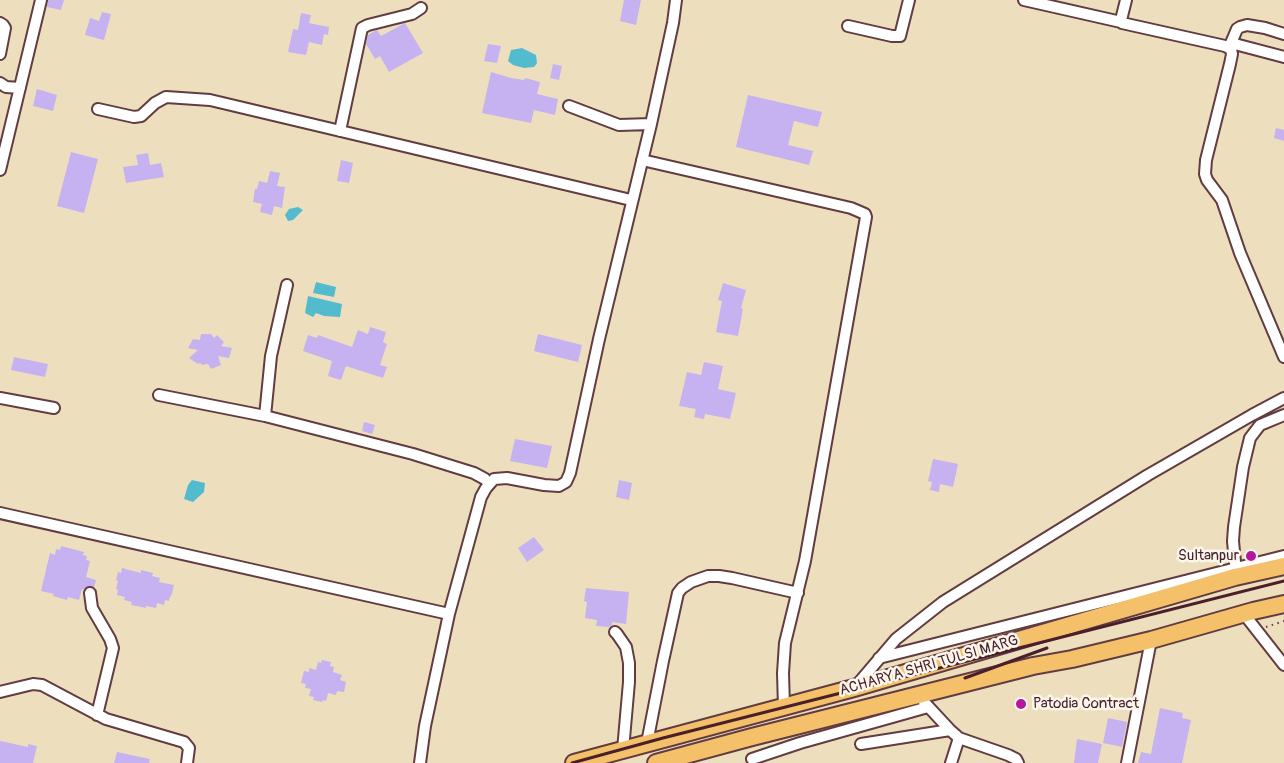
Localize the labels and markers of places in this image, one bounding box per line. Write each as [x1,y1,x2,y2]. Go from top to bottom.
place label: Sultanpur [1178,547,1239,565]
marker: Sultanpur [1244,549,1258,563]
place label: Patodia Contract [1033,695,1139,713]
marker: Patodia Contract [1014,697,1028,711]

